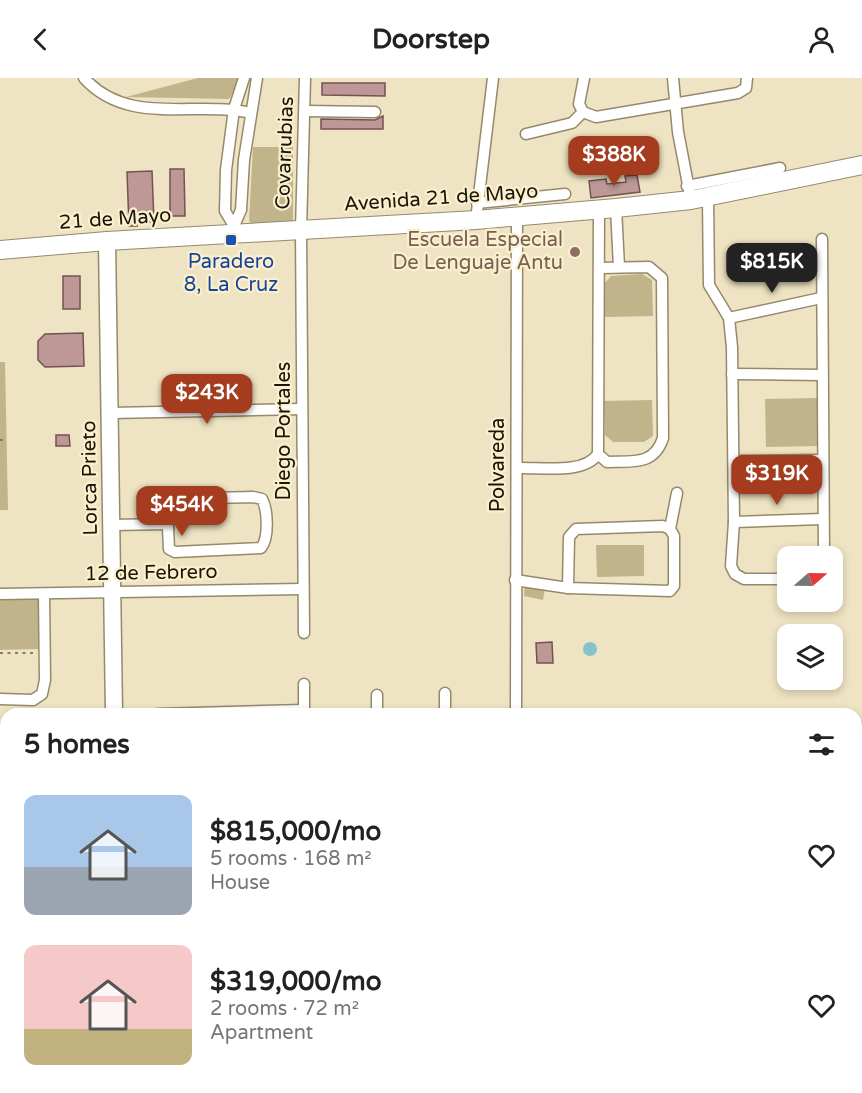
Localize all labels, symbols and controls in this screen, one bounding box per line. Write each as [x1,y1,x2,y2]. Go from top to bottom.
icon: back [24,23,57,56]
text: Doorstep [372,23,490,56]
icon: person [805,23,838,56]
street label: Covarrubias [271,96,299,210]
pin: $388K [572,136,656,187]
text: $388K [582,143,646,167]
street label: Avenida 21 de Mayo [343,179,539,217]
street label: 21 de Mayo [58,203,172,235]
place label: Escuela Especial De Lenguaje Antu [393,228,563,275]
marker: Paradero 8, La Cruz [224,233,238,247]
pin: $815K [730,243,814,294]
marker: Escuela Especial De Lenguaje Antu [568,245,582,259]
place label: Paradero 8, La Cruz [184,250,278,297]
text: $815K [740,250,804,274]
street label: Diego Portales [272,362,296,500]
pin: $243K [165,374,249,425]
text: $243K [175,381,239,405]
street label: Polvareda [486,418,510,512]
street label: Lorca Prieto [77,420,103,536]
pin: $319K [735,455,819,506]
text: $319K [745,462,809,486]
pin: $454K [140,486,224,537]
text: $454K [150,493,214,517]
north arrow [777,546,843,612]
map controls [777,546,843,690]
street label: 12 de Febrero [84,560,218,586]
button: layers [777,624,843,690]
icon: filters [805,728,838,761]
text: 5 homes [24,729,130,760]
text: $815,000/mo [210,816,381,847]
icon: home [72,819,144,891]
icon: heart [805,839,838,872]
text: 5 rooms · 168 m² [210,847,372,871]
text: House [210,871,270,895]
text: $319,000/mo [210,966,382,997]
icon: home [72,969,144,1041]
icon: heart [805,989,838,1022]
text: 2 rooms · 72 m² [210,997,359,1021]
text: Apartment [210,1021,313,1045]

